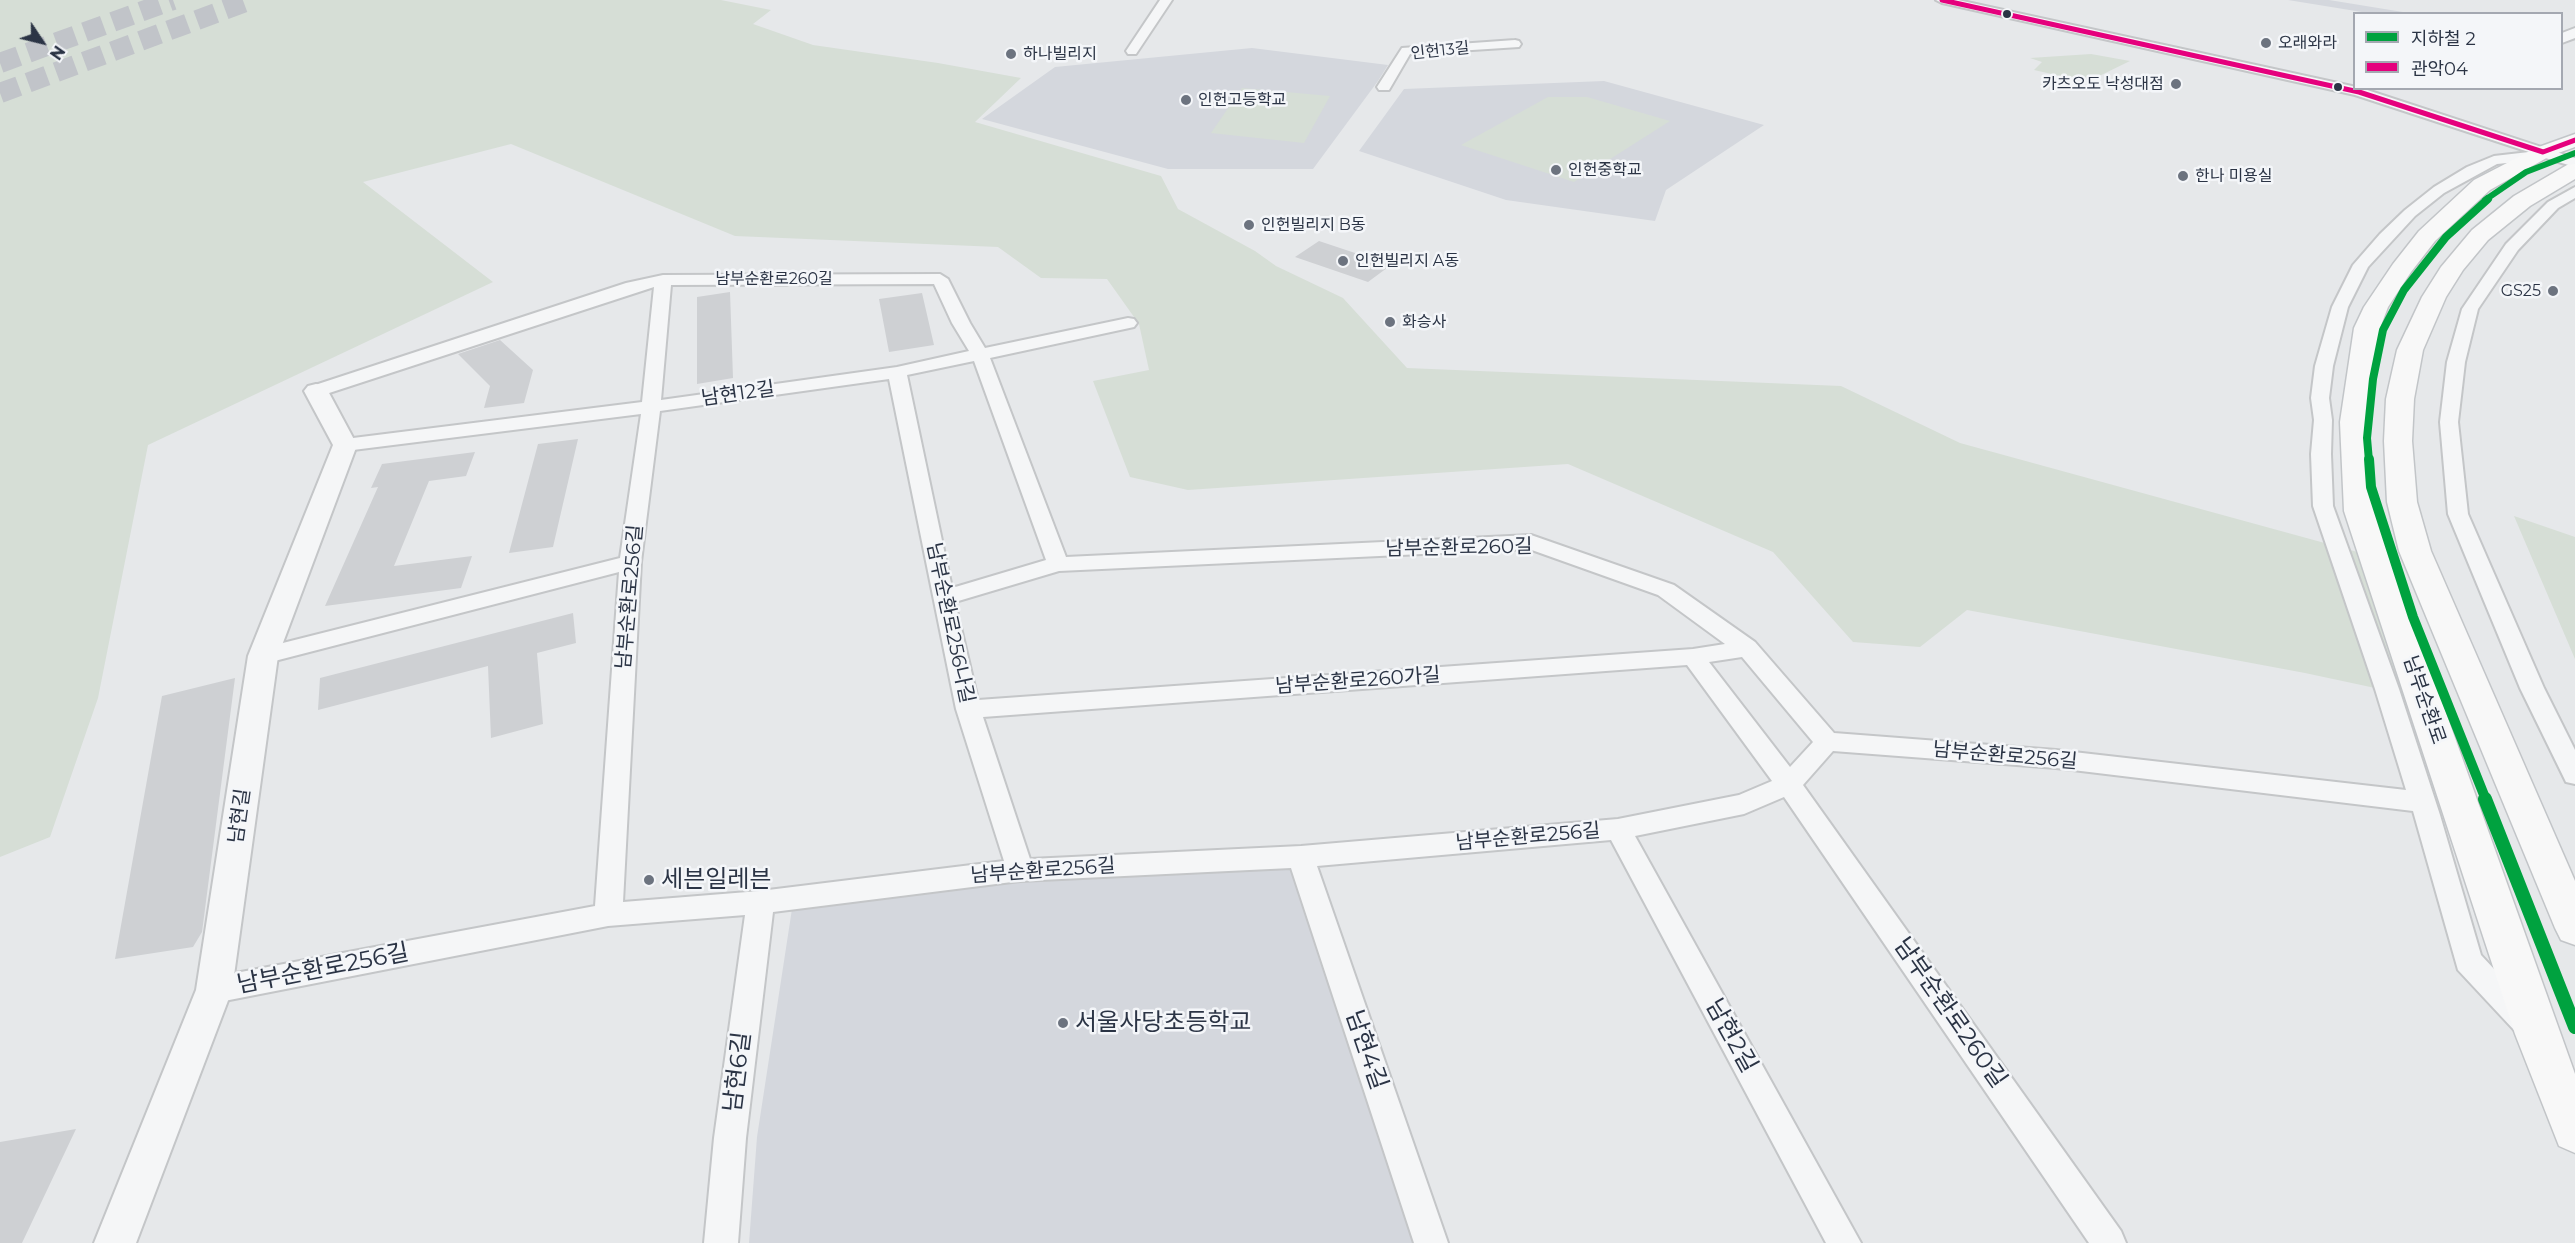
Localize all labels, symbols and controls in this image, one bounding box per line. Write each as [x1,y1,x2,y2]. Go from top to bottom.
unlabelled marker [2001,8,2013,20]
north arrow [12,12,72,72]
legend [2353,12,2563,90]
text: 지하철 2 [2411,28,2476,50]
place label: 오래와라 [2278,33,2337,53]
marker: 오래와라 [2259,36,2273,50]
street label: 인헌13길 [1410,38,1470,64]
text: N [46,42,69,63]
place label: 하나빌리지 [1023,44,1097,64]
marker: 하나빌리지 [1004,47,1018,61]
text: 관악04 [2411,58,2468,80]
place label: 카츠오도 낙성대점 [2042,74,2164,94]
marker: 카츠오도 낙성대점 [2169,77,2183,91]
unlabelled marker [2332,81,2344,93]
place label: 인헌고등학교 [1198,90,1286,110]
marker: 인헌고등학교 [1179,93,1193,107]
place label: 인헌중학교 [1568,160,1642,180]
marker: 인헌중학교 [1549,163,1563,177]
place label: 한나 미용실 [2195,166,2273,186]
marker: 한나 미용실 [2176,169,2190,183]
place label: 인헌빌리지 B동 [1261,215,1366,235]
marker: 인헌빌리지 B동 [1242,218,1256,232]
place label: 인헌빌리지 A동 [1355,251,1459,271]
marker: 인헌빌리지 A동 [1336,254,1350,268]
street label: 남부순환로260길 [715,269,833,289]
place label: GS25 [2501,281,2541,301]
marker: GS25 [2546,284,2560,298]
place label: 화승사 [1402,312,1446,332]
marker: 화승사 [1383,315,1397,329]
street label: 남현12길 [700,377,776,411]
street label: 남부순환로256길 [612,524,648,670]
street label: 남부순환로260길 [1385,535,1533,561]
street label: 남부순환로256나길 [921,540,979,706]
street label: 남부순환로 [2398,653,2450,747]
street label: 남부순환로260가길 [1275,663,1441,699]
street label: 남부순환로256길 [1932,738,2078,774]
street label: 남현길 [224,787,256,845]
street label: 남부순환로256길 [1455,819,1601,855]
street label: 남부순환로256길 [970,854,1116,888]
place label: 세븐일레븐 [661,866,771,894]
marker: 세븐일레븐 [642,873,656,887]
street label: 남부순환로260길 [1888,932,2012,1094]
street label: 남부순환로256길 [235,938,411,1000]
street label: 남현2길 [1699,994,1763,1078]
street label: 남현4길 [1339,1006,1393,1094]
place label: 서울사당초등학교 [1075,1009,1252,1037]
marker: 서울사당초등학교 [1056,1016,1070,1030]
street label: 남현6길 [719,1030,757,1114]

